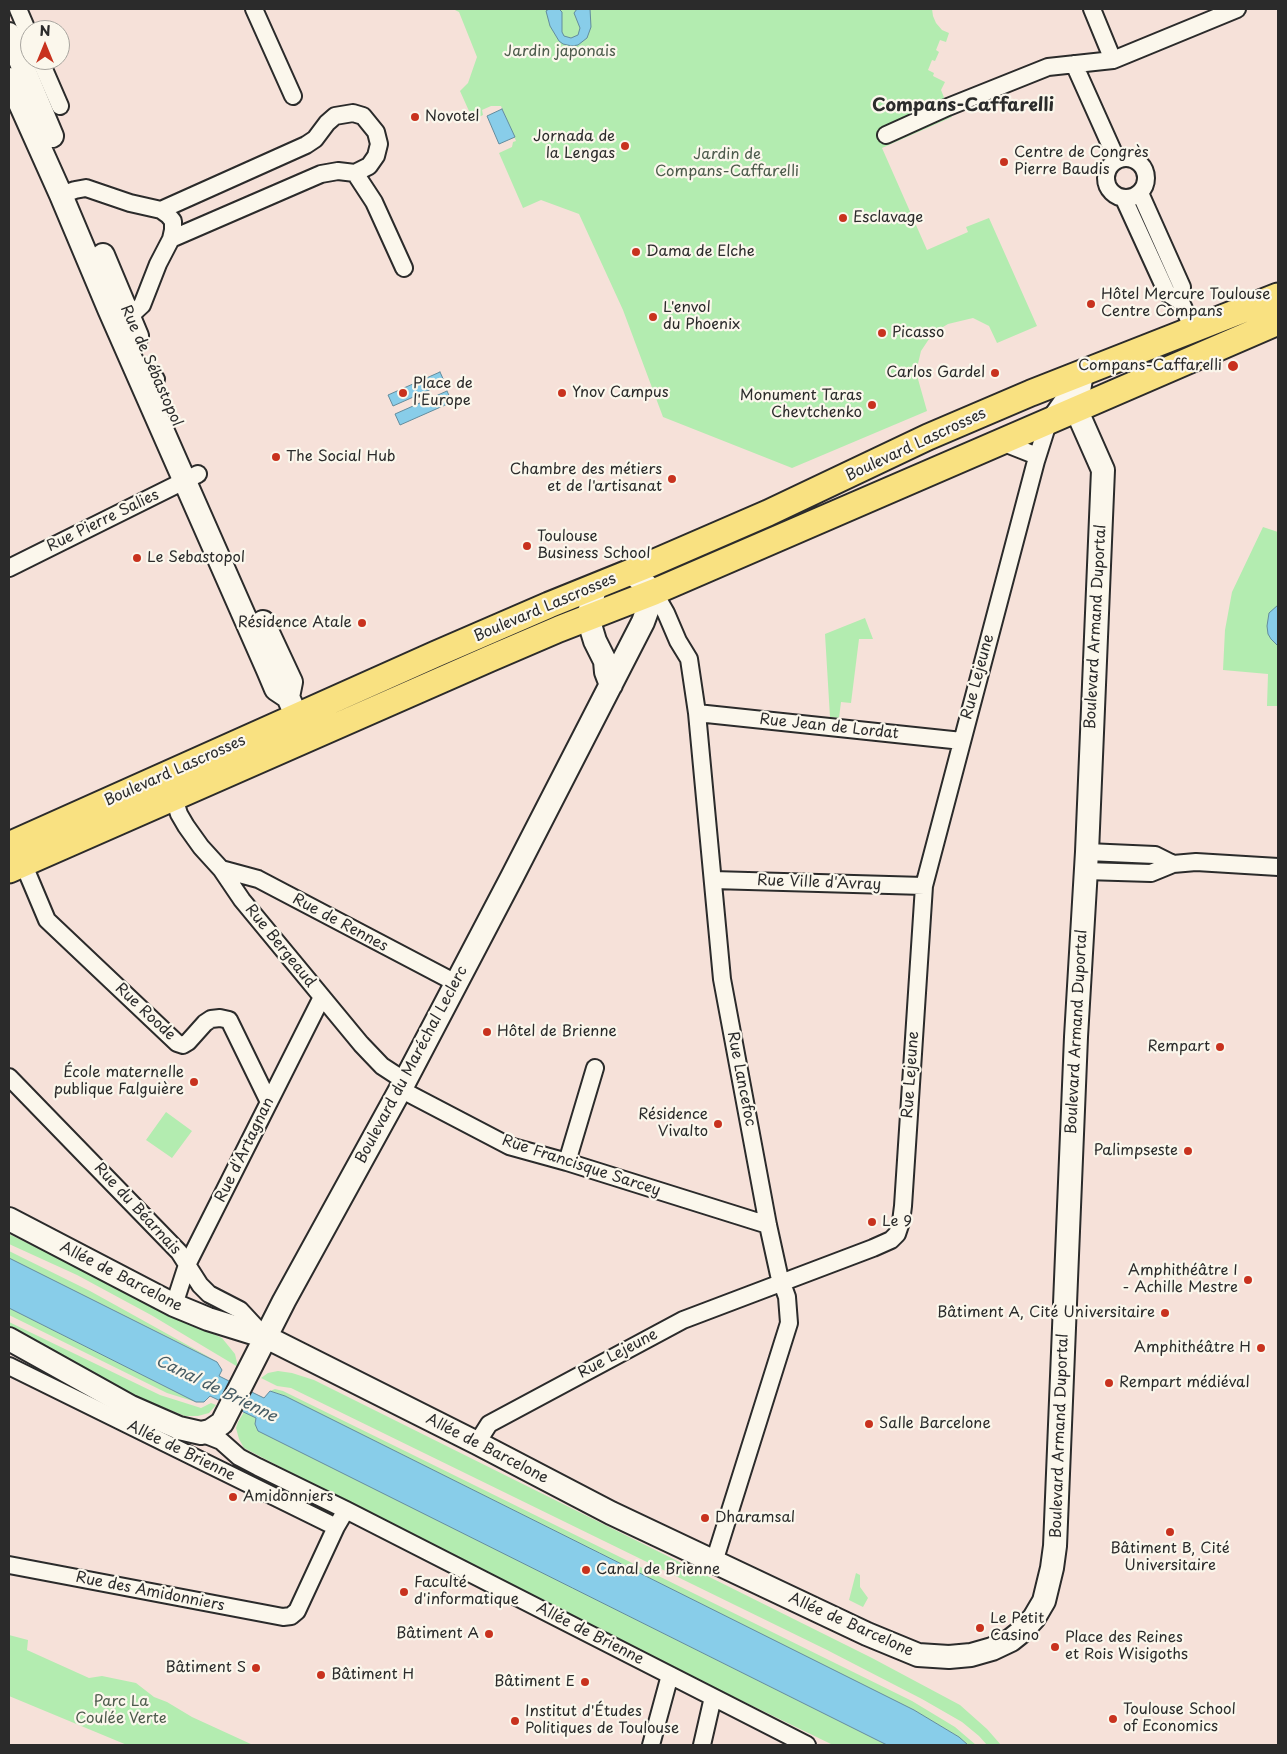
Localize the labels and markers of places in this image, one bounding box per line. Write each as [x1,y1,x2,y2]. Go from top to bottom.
place label: Novotel [425,108,479,126]
marker: Novotel [409,111,421,123]
place label: Jornada de la Lengas [533,128,615,163]
marker: Jornada de la Lengas [619,140,631,152]
place label: Centre de Congrès Pierre Baudis [1014,144,1149,179]
marker: Centre de Congrès Pierre Baudis [998,156,1010,168]
place label: Esclavage [853,209,923,227]
marker: Esclavage [837,212,849,224]
place label: Dama de Elche [646,243,755,261]
marker: Dama de Elche [630,246,642,258]
place label: Hôtel Mercure Toulouse Centre Compans [1101,286,1270,321]
marker: Hôtel Mercure Toulouse Centre Compans [1085,298,1097,310]
place label: L'envol du Phoenix [663,299,740,334]
marker: L'envol du Phoenix [647,311,659,323]
place label: Picasso [892,324,944,342]
marker: Picasso [876,327,888,339]
place label: Compans-Caffarelli [1078,357,1222,375]
marker: Compans-Caffarelli [1226,359,1240,373]
place label: Carlos Gardel [886,364,985,382]
marker: Carlos Gardel [989,367,1001,379]
place label: Place de l'Europe [413,375,473,410]
place label: Ynov Campus [572,384,669,402]
marker: Place de l'Europe [397,387,409,399]
marker: Ynov Campus [556,387,568,399]
place label: Monument Taras Chevtchenko [740,387,862,422]
marker: Monument Taras Chevtchenko [866,399,878,411]
place label: The Social Hub [286,448,396,466]
marker: The Social Hub [270,451,282,463]
place label: Chambre des métiers et de l'artisanat [510,461,662,496]
marker: Chambre des métiers et de l'artisanat [666,473,678,485]
place label: Toulouse Business School [537,528,650,563]
marker: Toulouse Business School [521,540,533,552]
place label: Le Sebastopol [147,549,245,567]
marker: Le Sebastopol [131,552,143,564]
place label: Résidence Atale [238,614,352,632]
marker: Résidence Atale [356,617,368,629]
place label: Hôtel de Brienne [497,1023,617,1041]
marker: Hôtel de Brienne [481,1026,493,1038]
place label: Rempart [1147,1038,1210,1056]
marker: Rempart [1214,1041,1226,1053]
place label: École maternelle publique Falguière [54,1064,184,1099]
marker: École maternelle publique Falguière [188,1076,200,1088]
place label: Résidence Vivalto [638,1106,708,1141]
marker: Résidence Vivalto [712,1118,724,1130]
place label: Palimpseste [1093,1142,1178,1160]
marker: Palimpseste [1182,1145,1194,1157]
place label: Le 9 [882,1213,912,1231]
marker: Le 9 [866,1216,878,1228]
place label: Amphithéâtre I - Achille Mestre [1122,1262,1238,1297]
marker: Amphithéâtre I - Achille Mestre [1242,1274,1254,1286]
place label: Bâtiment A, Cité Universitaire [937,1304,1155,1322]
marker: Bâtiment A, Cité Universitaire [1159,1307,1171,1319]
place label: Amphithéâtre H [1134,1339,1251,1357]
marker: Amphithéâtre H [1255,1342,1267,1354]
place label: Rempart médiéval [1119,1374,1250,1392]
marker: Rempart médiéval [1103,1377,1115,1389]
place label: Salle Barcelone [879,1415,991,1433]
marker: Salle Barcelone [863,1418,875,1430]
place label: Amidonniers [243,1488,333,1506]
marker: Amidonniers [227,1491,239,1503]
place label: Dharamsal [715,1509,795,1527]
marker: Dharamsal [699,1512,711,1524]
marker: Bâtiment B, Cité Universitaire [1164,1526,1176,1538]
place label: Bâtiment B, Cité Universitaire [1110,1540,1230,1575]
place label: Canal de Brienne [596,1561,720,1579]
marker: Canal de Brienne [580,1564,592,1576]
place label: Faculté d'informatique [414,1574,519,1609]
marker: Faculté d'informatique [398,1586,410,1598]
place label: Le Petit Casino [990,1610,1044,1645]
marker: Le Petit Casino [974,1622,986,1634]
place label: Bâtiment A [396,1625,479,1643]
marker: Bâtiment A [483,1628,495,1640]
place label: Place des Reines et Rois Wisigoths [1065,1629,1188,1664]
marker: Place des Reines et Rois Wisigoths [1049,1641,1061,1653]
place label: Bâtiment S [165,1659,246,1677]
marker: Bâtiment S [250,1662,262,1674]
place label: Bâtiment H [331,1666,414,1684]
marker: Bâtiment H [315,1669,327,1681]
place label: Bâtiment E [494,1673,575,1691]
marker: Bâtiment E [579,1676,591,1688]
place label: Toulouse School of Economics [1123,1701,1236,1736]
place label: Institut d'Études Politiques de Toulouse [525,1703,679,1738]
marker: Toulouse School of Economics [1107,1713,1119,1725]
marker: Institut d'Études Politiques de Toulouse [509,1715,521,1727]

